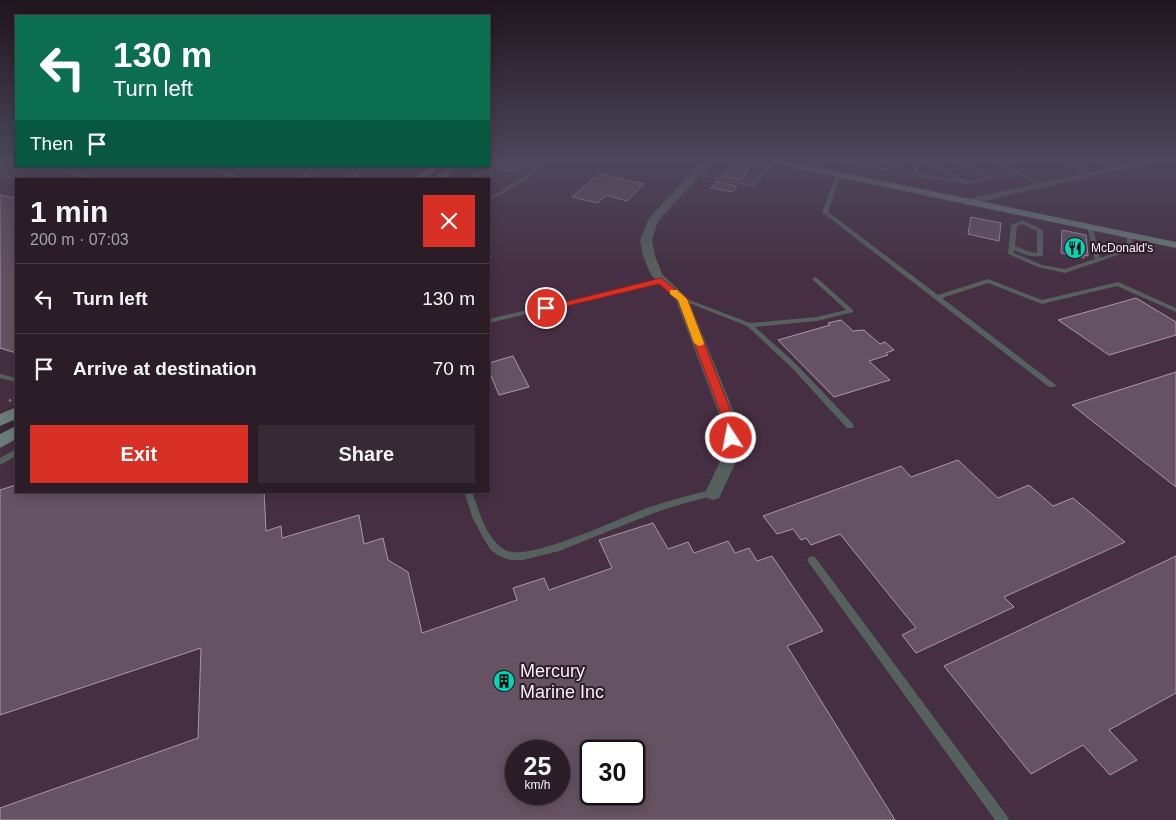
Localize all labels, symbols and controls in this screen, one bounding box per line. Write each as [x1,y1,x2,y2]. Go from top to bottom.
icon: left [30,35,95,100]
text: 130 m [113,35,212,74]
text: Turn left [113,76,193,101]
icon: arrive [83,130,111,158]
text: Then [30,133,73,154]
text: 1 min [30,195,108,228]
button: close [423,195,475,247]
text: 200 m · 07:03 [30,231,129,248]
restaurant icon: McDonald's [1063,236,1087,260]
place label: McDonald's [1091,241,1153,255]
icon: left [30,285,58,313]
pin [525,287,567,329]
text: Turn left [73,288,148,309]
text: 130 m [422,288,475,309]
icon: arrive [532,294,560,322]
icon: arrive [30,355,58,383]
text: Arrive at destination [73,358,257,379]
text: 70 m [433,358,475,379]
position arrow [704,411,756,463]
button: Exit [30,425,248,483]
button: Share [258,425,475,483]
place label: Mercury Marine Inc [520,661,604,702]
building icon: Mercury Marine Inc [492,669,516,693]
speed limit sign: 30 [580,740,645,805]
text: 25 [524,752,551,780]
text: km/h [524,778,551,792]

